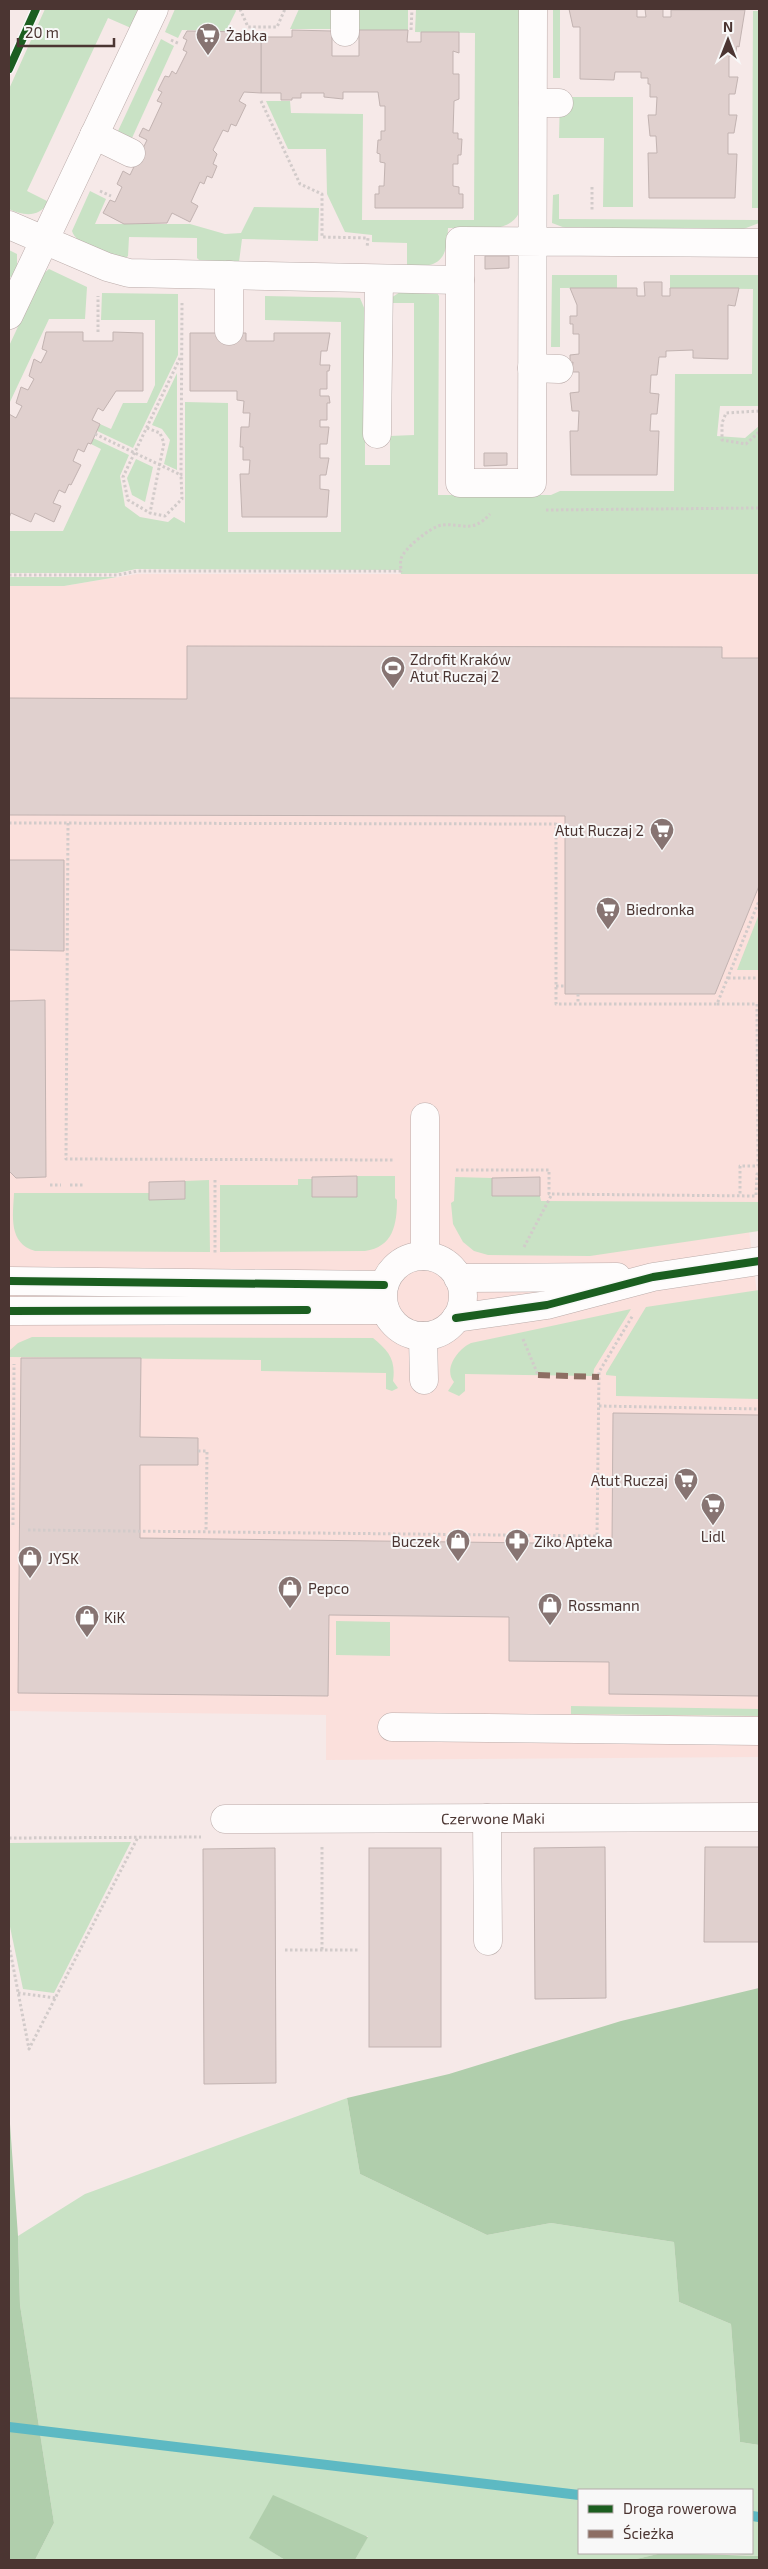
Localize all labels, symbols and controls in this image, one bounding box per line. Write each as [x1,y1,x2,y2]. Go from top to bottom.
scale bar [18,15,114,47]
north arrow [703,15,753,65]
text: N [723,18,733,35]
supermarket icon: Żabka [195,22,221,56]
text: 20 m [25,23,59,41]
place label: Żabka [226,26,267,44]
place label: Zdrofit Kraków Atut Ruczaj 2 [410,650,511,686]
sports icon: Zdrofit Kraków Atut Ruczaj 2 [380,655,406,689]
supermarket icon: Atut Ruczaj 2 [649,817,675,851]
place label: Atut Ruczaj 2 [555,821,644,840]
supermarket icon: Biedronka [595,896,621,930]
place label: Biedronka [626,900,695,918]
supermarket icon: Atut Ruczaj [673,1467,699,1501]
place label: Atut Ruczaj [591,1471,668,1490]
supermarket icon: Lidl [700,1492,726,1526]
place label: Lidl [701,1527,726,1545]
shop icon: Buczek [445,1528,471,1562]
pharmacy icon: Ziko Apteka [504,1528,530,1562]
place label: Buczek [391,1532,440,1550]
place label: Ziko Apteka [534,1532,613,1550]
shop icon: JYSK [17,1545,43,1579]
place label: JYSK [48,1549,79,1567]
shop icon: Pepco [277,1575,303,1609]
place label: Pepco [308,1579,349,1597]
shop icon: Rossmann [537,1592,563,1626]
place label: Rossmann [568,1596,640,1614]
shop icon: KiK [74,1604,100,1638]
place label: KiK [104,1608,126,1626]
street label: Czerwone Maki [441,1809,545,1827]
legend [578,2489,753,2554]
text: Droga rowerowa [623,2499,737,2517]
text: Ścieżka [623,2524,674,2542]

